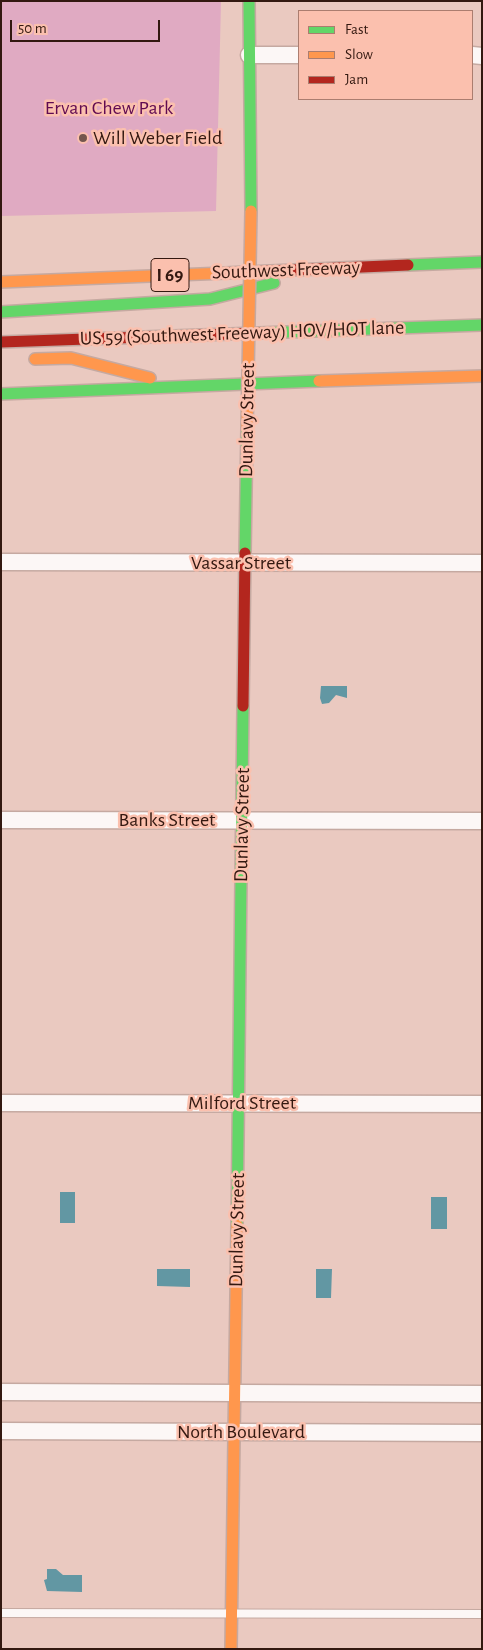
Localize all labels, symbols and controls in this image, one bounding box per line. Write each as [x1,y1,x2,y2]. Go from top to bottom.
scale bar [12,10,162,42]
legend [298,10,473,100]
text: 50 m [18,21,47,36]
text: Fast [345,22,368,37]
text: Slow [345,47,373,62]
text: Jam [345,72,368,87]
park label: Ervan Chew Park [45,96,173,120]
place label: Will Weber Field [93,126,222,150]
marker: Will Weber Field [77,132,89,144]
street label: Southwest Freeway [211,255,361,285]
road number: I 69 [151,258,189,292]
street label: US 59 (Southwest Freeway) HOV/HOT lane [79,315,405,351]
street label: Dunlavy Street [234,363,260,477]
street label: Vassar Street [191,551,291,575]
street label: Dunlavy Street [229,768,255,882]
street label: Banks Street [119,808,215,832]
street label: Milford Street [188,1091,296,1115]
street label: Dunlavy Street [224,1173,250,1287]
street label: North Boulevard [177,1420,305,1444]

